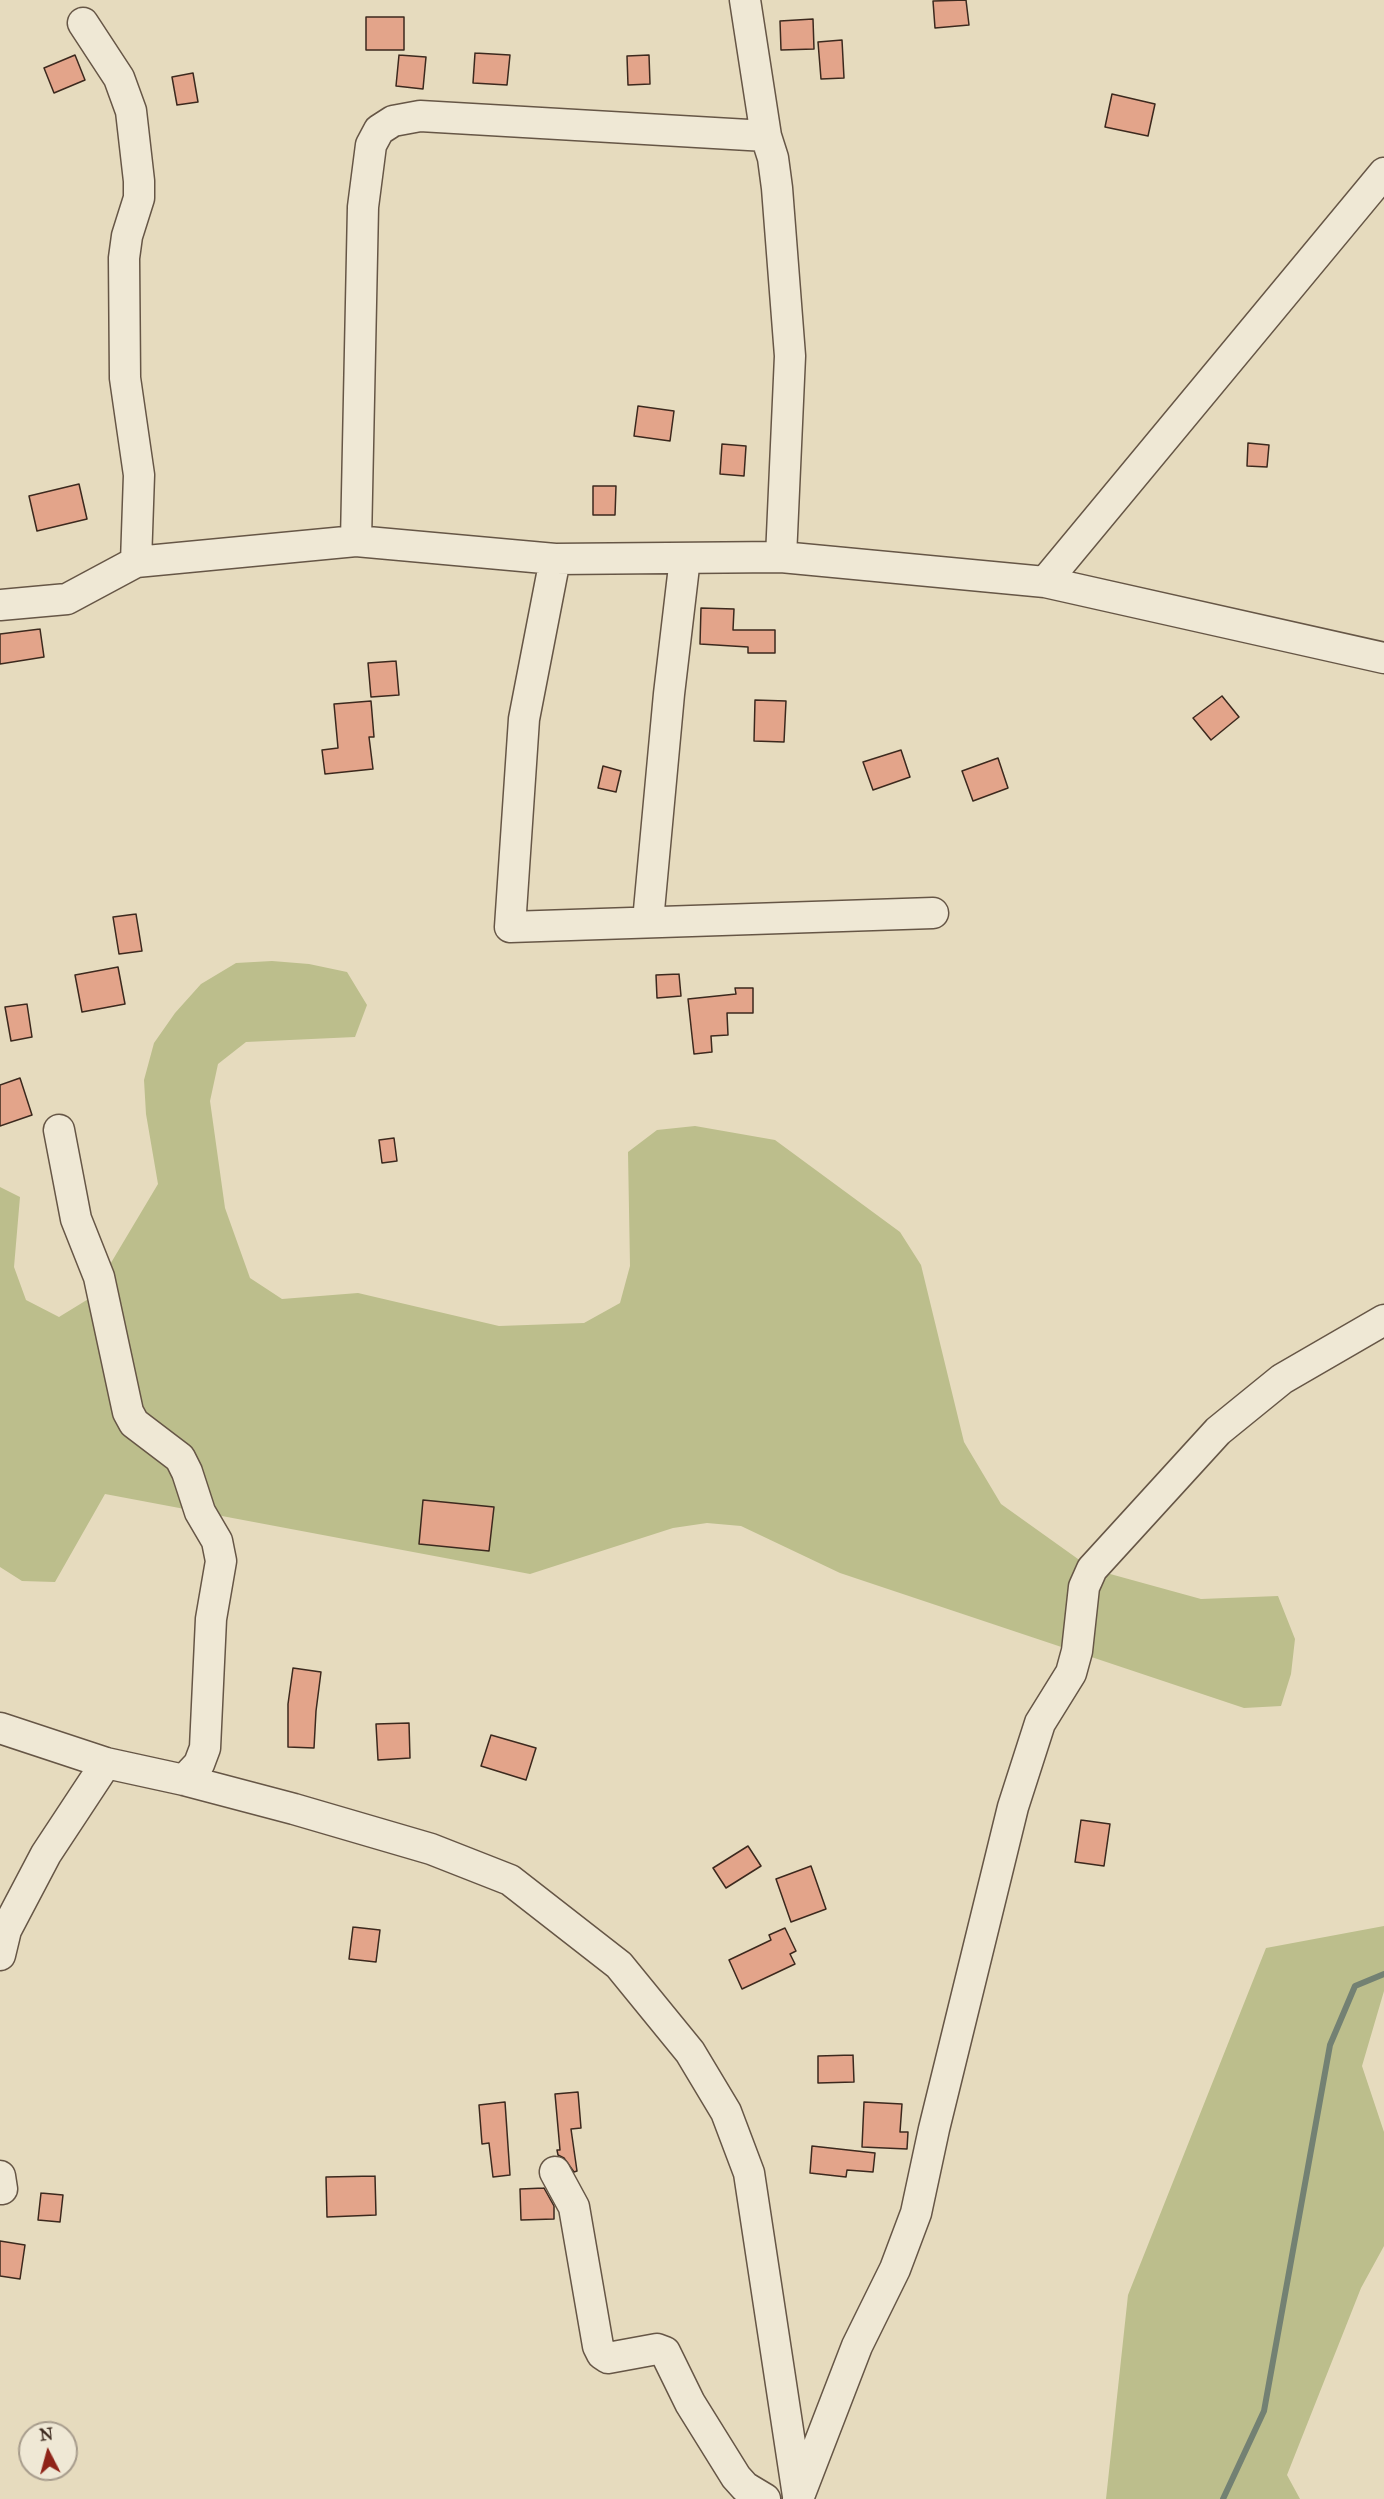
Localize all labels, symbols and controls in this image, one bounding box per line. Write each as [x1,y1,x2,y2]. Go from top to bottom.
north arrow [18,2421,78,2481]
text: N [39,2424,54,2445]

